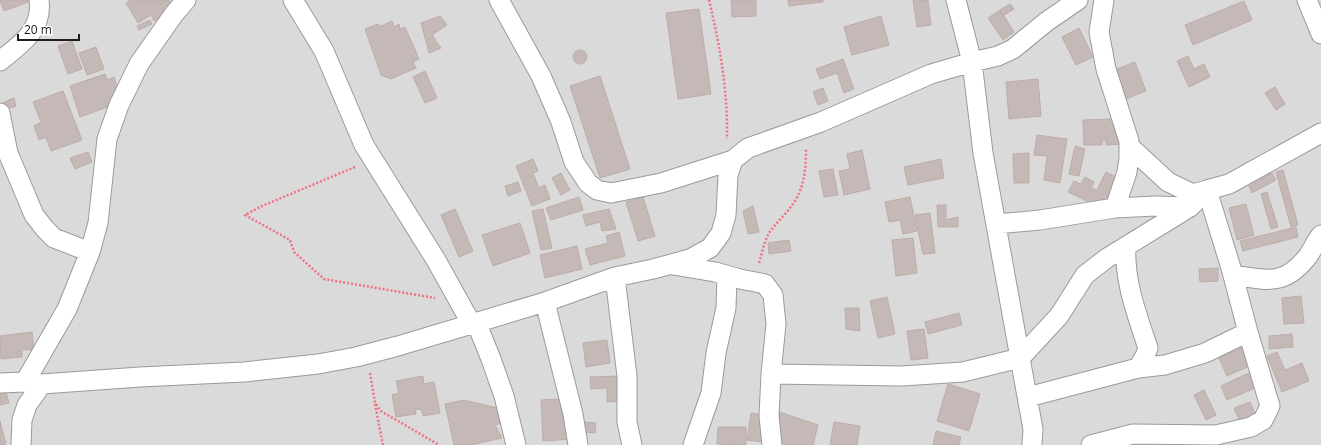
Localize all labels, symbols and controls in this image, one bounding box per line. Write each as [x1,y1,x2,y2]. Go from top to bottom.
scale bar [18,16,79,42]
text: 20 m [24,21,52,38]

